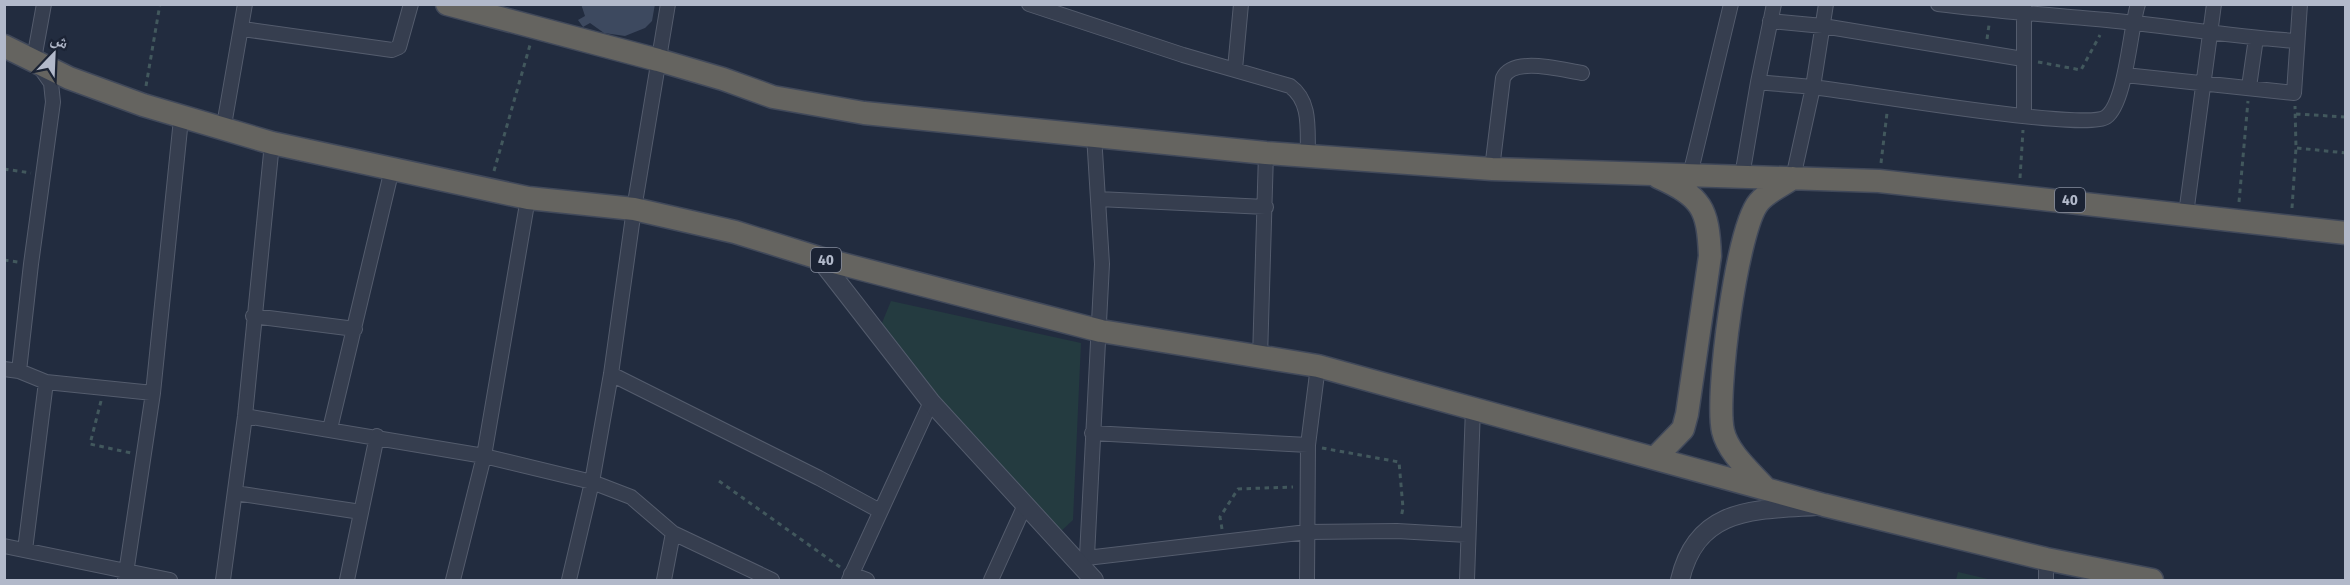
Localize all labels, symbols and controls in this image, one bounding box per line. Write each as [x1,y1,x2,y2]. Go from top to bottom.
north arrow [24,24,84,84]
text: ش [48,29,71,53]
road number: 40 [2055,188,2085,212]
road number: 40 [811,248,841,272]

